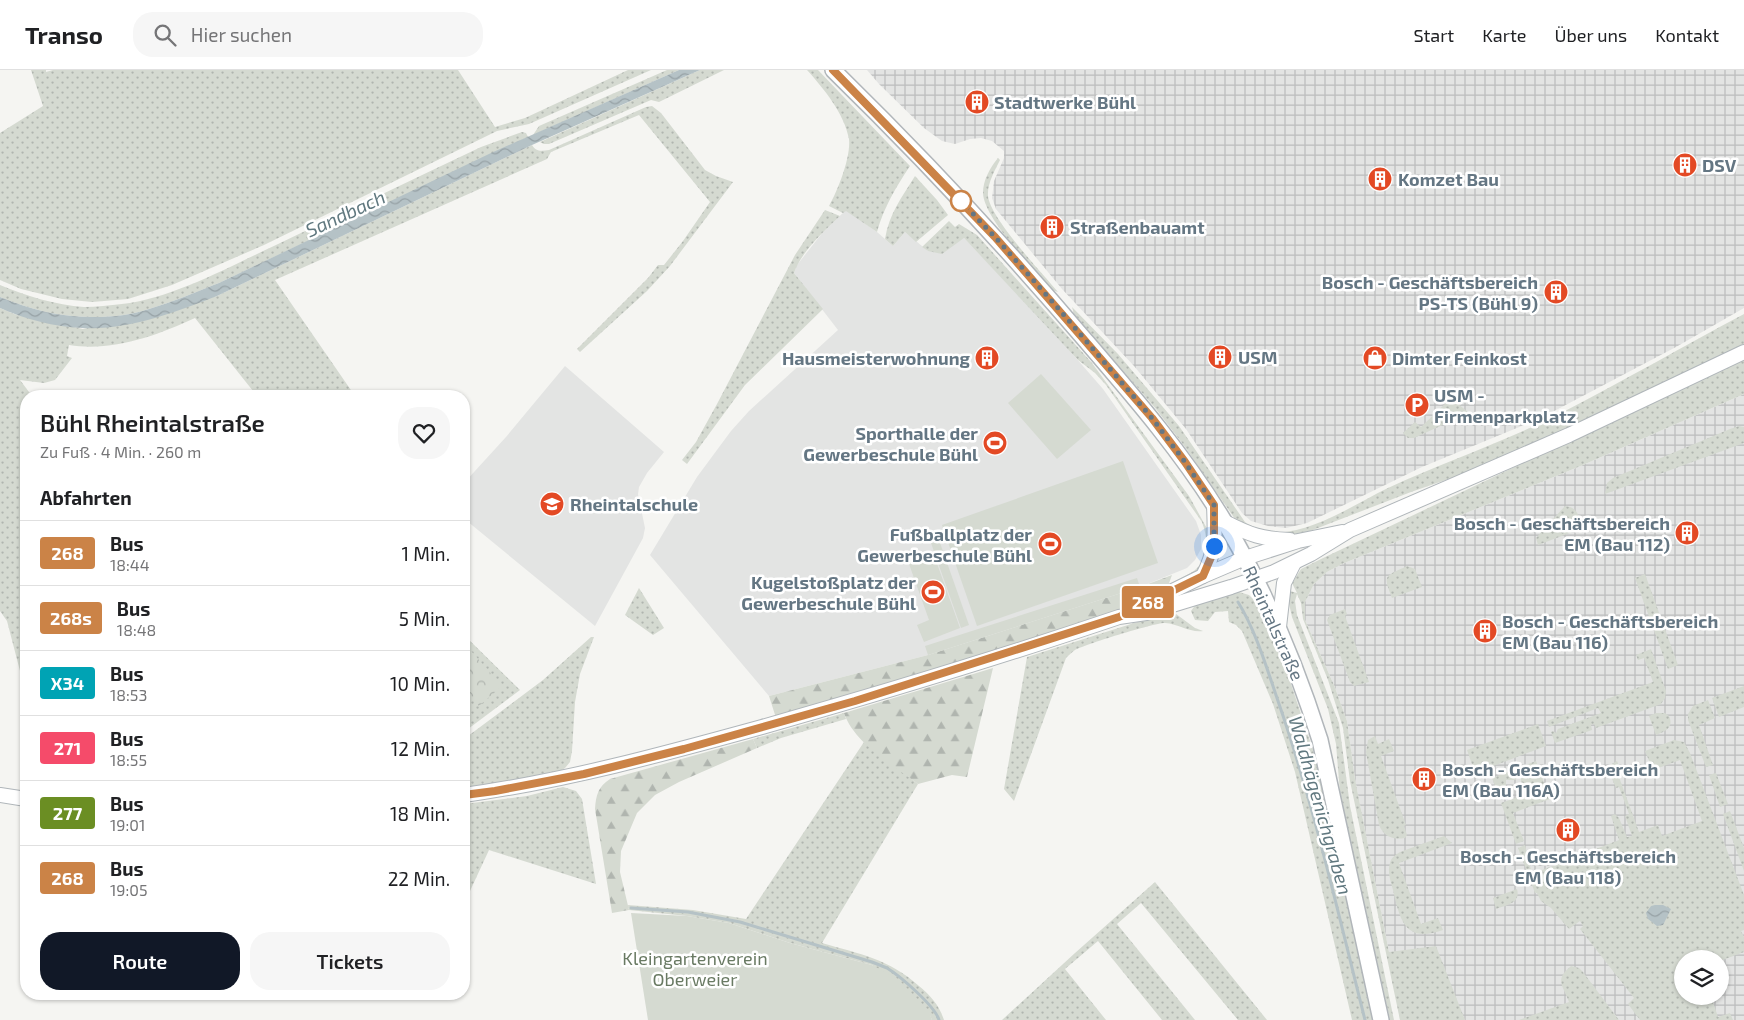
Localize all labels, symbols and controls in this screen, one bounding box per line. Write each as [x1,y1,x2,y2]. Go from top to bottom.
search box [133,12,483,57]
text: Transo [25,20,103,49]
icon: search [151,21,179,49]
text: Hier suchen [191,23,292,46]
text: Start [1413,24,1454,46]
text: Karte [1482,24,1527,46]
text: Über uns [1555,24,1627,46]
text: Kontakt [1655,24,1719,46]
building icon: Stadtwerke Bühl [964,89,990,115]
place label: Stadtwerke Bühl [994,91,1136,113]
building icon: DSV [1672,152,1698,178]
place label: DSV [1702,154,1737,176]
building icon: Komzet Bau [1367,166,1393,192]
place label: Komzet Bau [1398,168,1499,190]
water label: Sandbach [301,185,389,241]
unlabelled marker [950,190,972,212]
building icon: Straßenbauamt [1039,214,1065,240]
place label: Straßenbauamt [1070,216,1205,238]
place label: Bosch - Geschäftsbereich PS-TS (Bühl 9) [1322,271,1538,314]
building icon: Bosch - Geschäftsbereich PS-TS (Bühl 9) [1543,279,1569,305]
building icon: USM [1207,344,1233,370]
building icon: Hausmeisterwohnung [974,345,1000,371]
shop icon: Dimter Feinkost [1362,345,1388,371]
place label: USM [1238,346,1277,368]
place label: Hausmeisterwohnung [782,347,971,369]
place label: Dimter Feinkost [1392,347,1527,369]
place label: USM - Firmenparkplatz [1434,384,1576,427]
parking icon: USM - Firmenparkplatz [1404,392,1430,418]
button: heart [398,407,450,459]
text: Bühl Rheintalstraße [40,408,265,437]
place label: Sporthalle der Gewerbeschule Bühl [803,422,978,465]
sports icon: Sporthalle der Gewerbeschule Bühl [982,430,1008,456]
text: Zu Fuß · 4 Min. · 260 m [40,442,201,461]
text: Abfahrten [40,486,132,509]
school or university icon: Rheintalschule [539,491,565,517]
place label: Rheintalschule [570,493,698,515]
place label: Bosch - Geschäftsbereich EM (Bau 112) [1454,512,1670,555]
building icon: Bosch - Geschäftsbereich EM (Bau 112) [1674,520,1700,546]
place label: Fußballplatz der Gewerbeschule Bühl [857,523,1032,566]
sports icon: Fußballplatz der Gewerbeschule Bühl [1037,531,1063,557]
text: Bus [110,532,144,555]
your location [1202,534,1227,559]
text: 268 [51,542,84,564]
text: 1 Min. [401,542,450,565]
text: 18:44 [110,555,150,574]
street label: Rheintalstraße [1239,562,1309,684]
place label: Kugelstoßplatz der Gewerbeschule Bühl [741,571,916,614]
sports icon: Kugelstoßplatz der Gewerbeschule Bühl [920,579,946,605]
line badge: 268 [1119,586,1177,618]
text: 268 [1132,591,1164,613]
text: Bus [117,597,150,620]
text: 268s [50,607,92,629]
text: 5 Min. [399,607,450,630]
place label: Bosch - Geschäftsbereich EM (Bau 116) [1502,610,1718,653]
building icon: Bosch - Geschäftsbereich EM (Bau 116) [1472,618,1498,644]
text: 18:48 [117,620,156,639]
text: Bus [110,662,144,685]
text: X34 [51,672,84,694]
text: 10 Min. [390,672,450,695]
text: 18:53 [110,685,147,704]
water label: Waldhägenichgraben [1284,713,1358,897]
text: Bus [110,727,144,750]
text: 271 [54,737,81,759]
text: 12 Min. [391,737,450,760]
text: 18:55 [110,750,147,769]
place label: Bosch - Geschäftsbereich EM (Bau 116A) [1442,758,1658,801]
building icon: Bosch - Geschäftsbereich EM (Bau 116A) [1411,766,1437,792]
text: Bus [110,792,144,815]
text: 277 [53,802,82,824]
text: 18 Min. [390,802,450,825]
text: 19:01 [110,815,145,834]
building icon: Bosch - Geschäftsbereich EM (Bau 118) [1555,817,1581,843]
place label: Bosch - Geschäftsbereich EM (Bau 118) [1460,845,1676,888]
text: Bus [110,857,144,880]
text: 268 [51,867,84,889]
text: 22 Min. [388,867,450,890]
text: 19:05 [110,880,148,899]
button: Route [40,932,240,990]
button: Tickets [250,932,450,990]
park label: Kleingartenverein Oberweier [622,947,768,990]
map controls [1674,950,1729,1005]
button: layers [1674,950,1729,1005]

